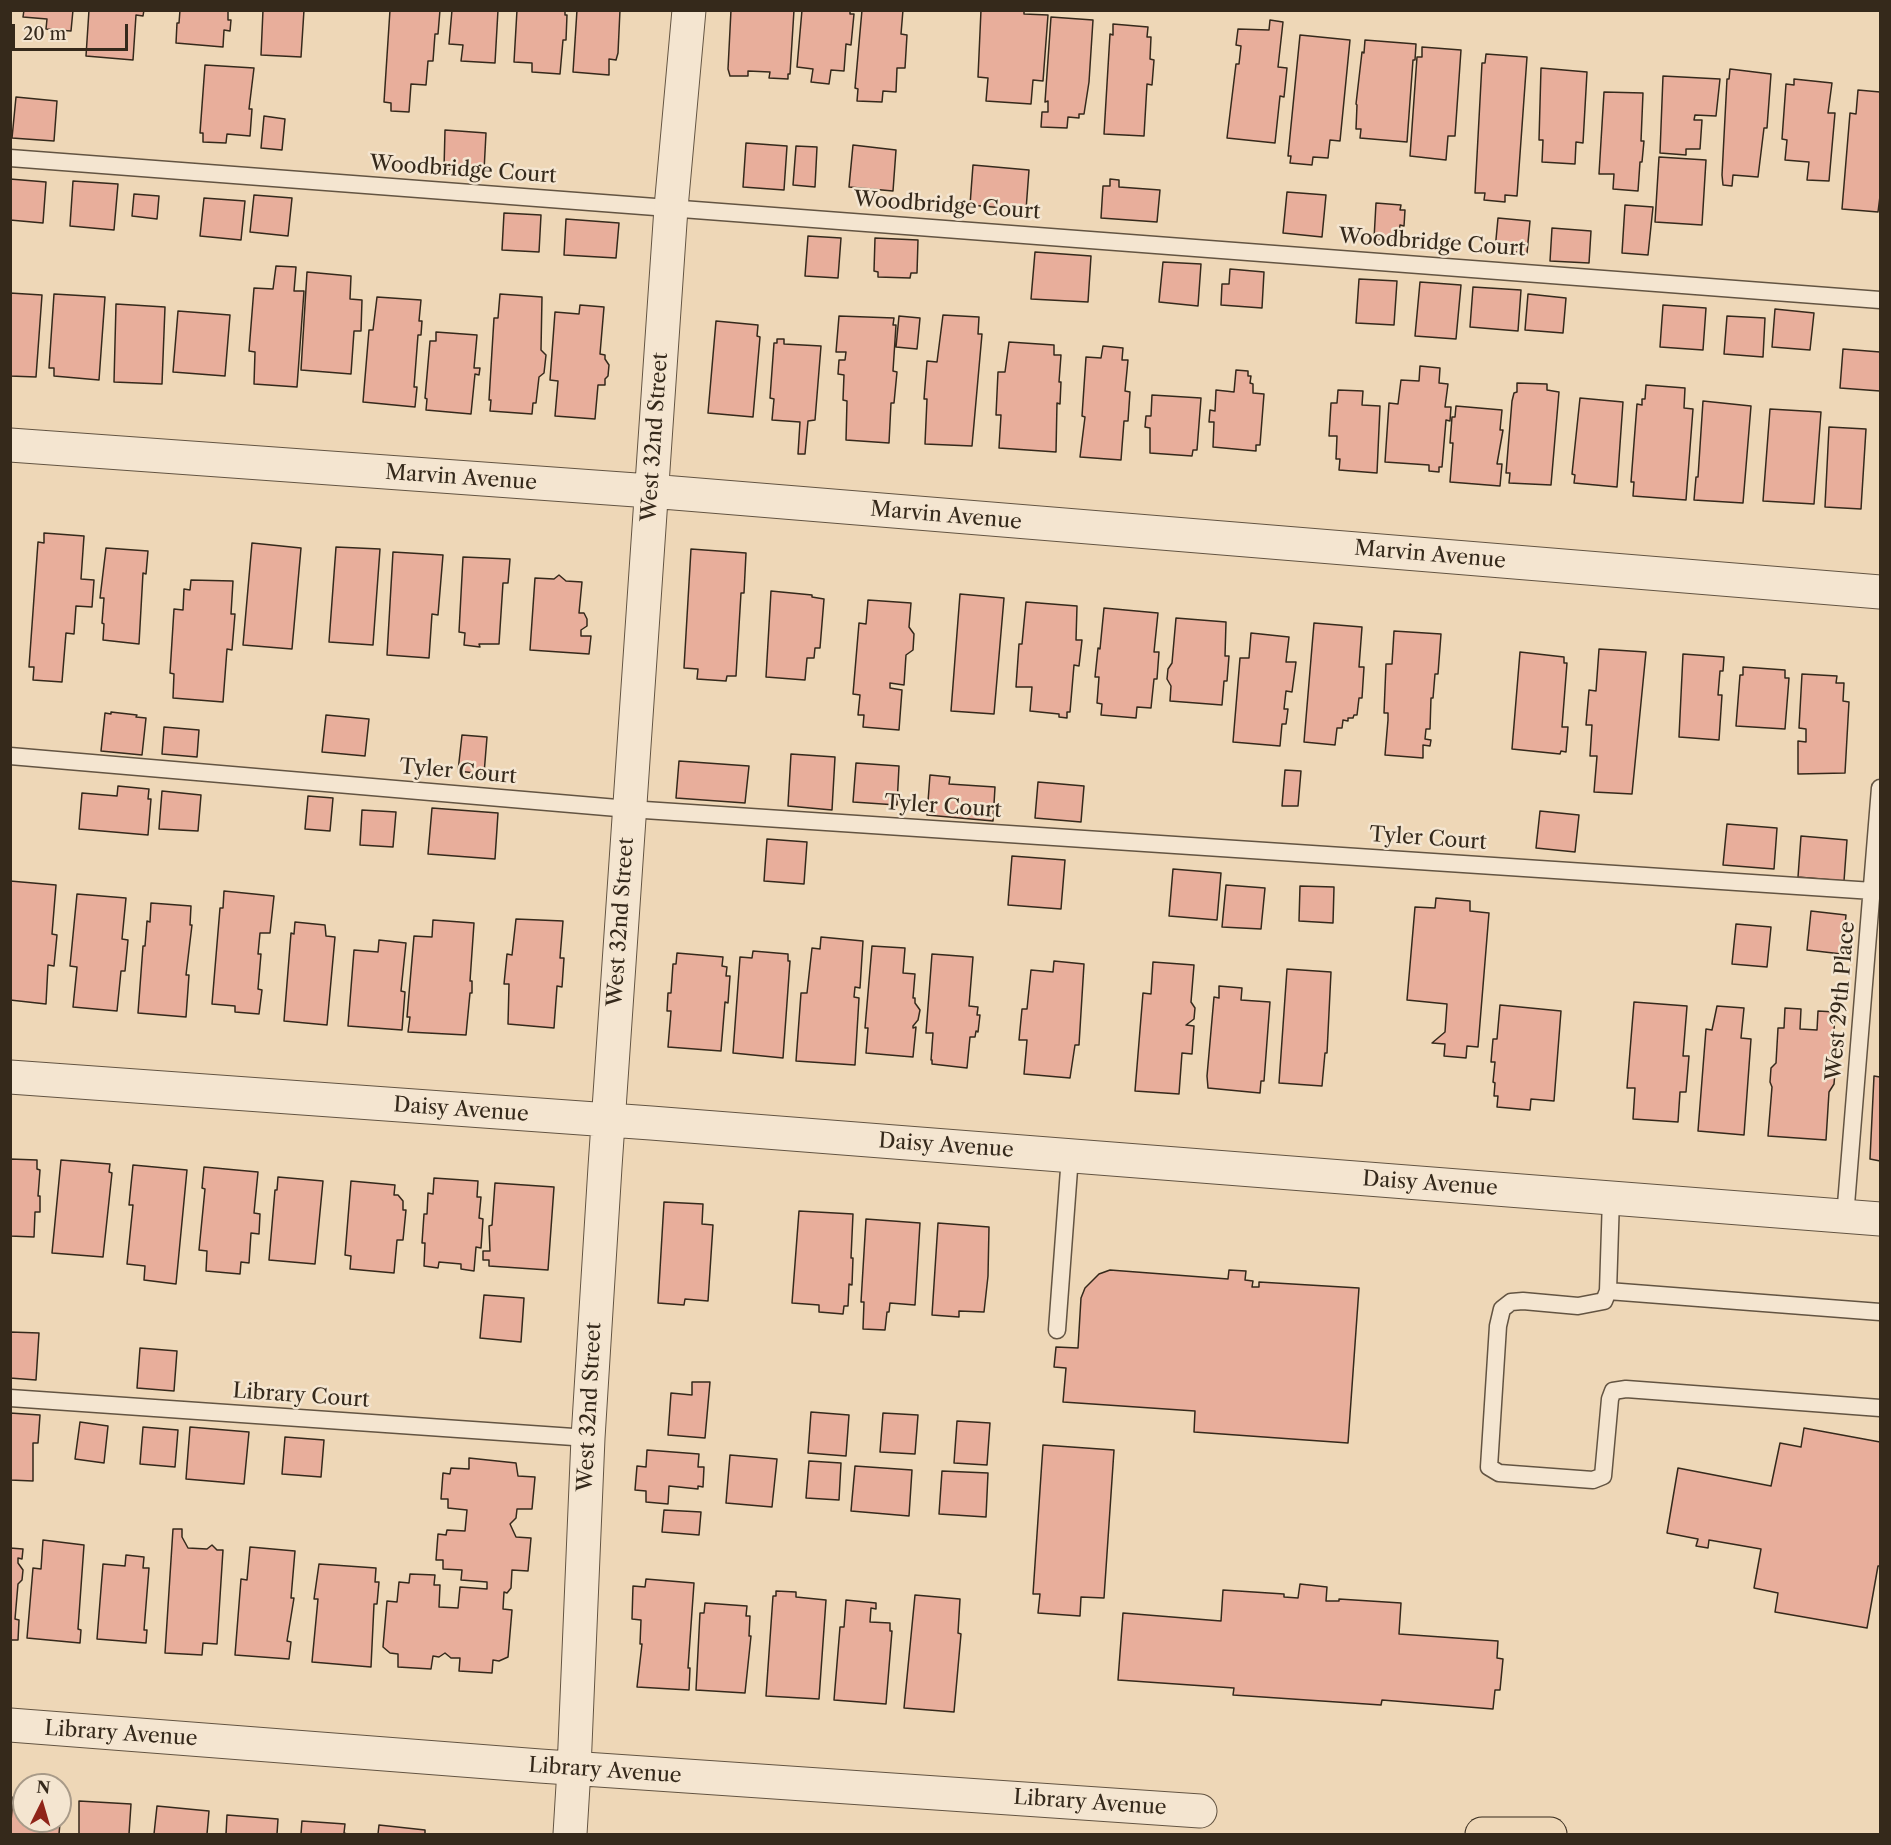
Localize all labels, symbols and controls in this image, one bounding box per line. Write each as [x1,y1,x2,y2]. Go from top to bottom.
scale bar [15,12,130,50]
text: 20 m [23,23,66,45]
street label: Woodbridge Court [369,151,557,189]
street label: Woodbridge Court [853,187,1041,225]
street label: Woodbridge Court [1338,224,1526,262]
street label: West 32nd Street [637,351,673,523]
street label: Marvin Avenue [384,460,538,496]
street label: Marvin Avenue [869,497,1023,535]
street label: Marvin Avenue [1353,536,1507,574]
street label: Tyler Court [398,754,518,790]
street label: Tyler Court [884,790,1002,824]
street label: Tyler Court [1369,822,1487,856]
street label: West 32nd Street [603,836,639,1008]
street label: West 29th Place [1821,920,1861,1082]
street label: Daisy Avenue [393,1093,529,1127]
street label: Daisy Avenue [878,1129,1014,1163]
street label: Daisy Avenue [1362,1167,1498,1201]
street label: West 32nd Street [573,1322,607,1492]
street label: Library Court [232,1379,370,1413]
street label: Library Avenue [44,1716,198,1752]
street label: Library Avenue [528,1753,682,1789]
north arrow [12,1773,72,1833]
text: N [36,1776,51,1798]
street label: Library Avenue [1013,1785,1167,1821]

